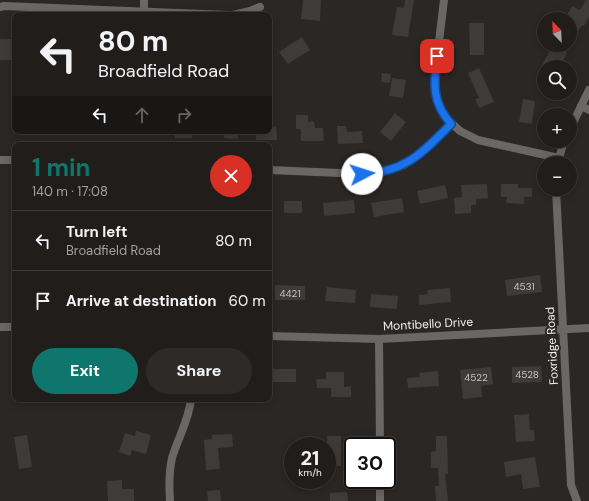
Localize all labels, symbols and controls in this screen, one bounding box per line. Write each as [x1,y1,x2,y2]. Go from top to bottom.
north arrow [537,12,577,52]
map controls [537,12,577,196]
text: 80 m [98,23,168,60]
icon: left [32,28,84,80]
pin [420,39,454,73]
icon: arrive [426,45,448,67]
text: Broadfield Road [98,59,229,83]
button: search [537,60,577,100]
icon: left [89,104,111,126]
icon: ahead [131,104,153,126]
icon: right [173,104,195,126]
button: + [537,108,577,148]
text: 1 min [32,152,90,183]
position arrow [341,153,383,195]
button: close [210,155,252,197]
button: − [537,156,577,196]
text: 140 m · 17:08 [32,183,108,200]
text: Turn left [66,222,127,242]
icon: left [32,230,54,252]
text: 80 m [215,231,252,251]
text: Broadfield Road [66,242,161,259]
house number: 4531 [513,280,535,293]
house number: 4421 [279,287,301,300]
icon: arrive [32,290,54,312]
text: Arrive at destination [66,291,217,311]
text: 60 m [229,291,266,311]
street label: Foxridge Road [542,307,562,385]
street label: Montibello Drive [383,314,474,334]
button: Exit [32,348,138,394]
button: Share [146,348,252,394]
house number: 4528 [515,368,539,381]
house number: 4522 [464,371,488,384]
speed limit sign: 30 [344,437,396,489]
text: 21 [301,445,319,471]
text: km/h [298,466,322,479]

